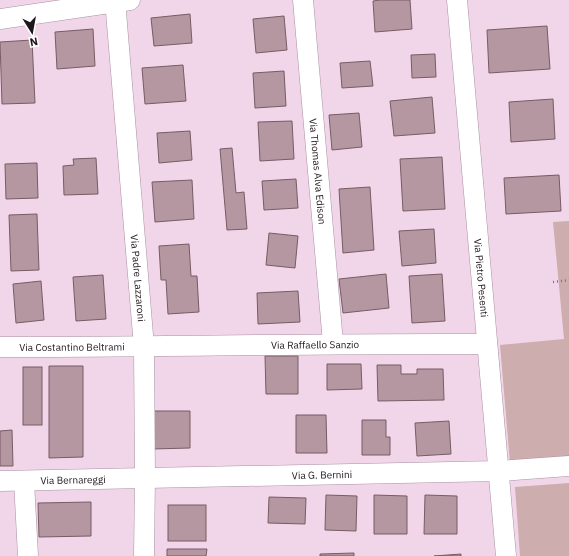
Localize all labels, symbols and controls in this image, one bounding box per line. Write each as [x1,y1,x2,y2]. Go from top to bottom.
north arrow [12,12,52,52]
text: N [29,34,39,49]
street label: Via Thomas Alva Edison [306,118,329,225]
street label: Via Padre Lazzaroni [128,234,148,322]
street label: Via Pietro Pesenti [471,238,491,318]
street label: Via Raffaello Sanzio [271,338,360,352]
street label: Via Costantino Beltrami [19,340,125,354]
street label: Via G. Bernini [292,468,352,482]
street label: Via Bernareggi [40,473,106,487]

